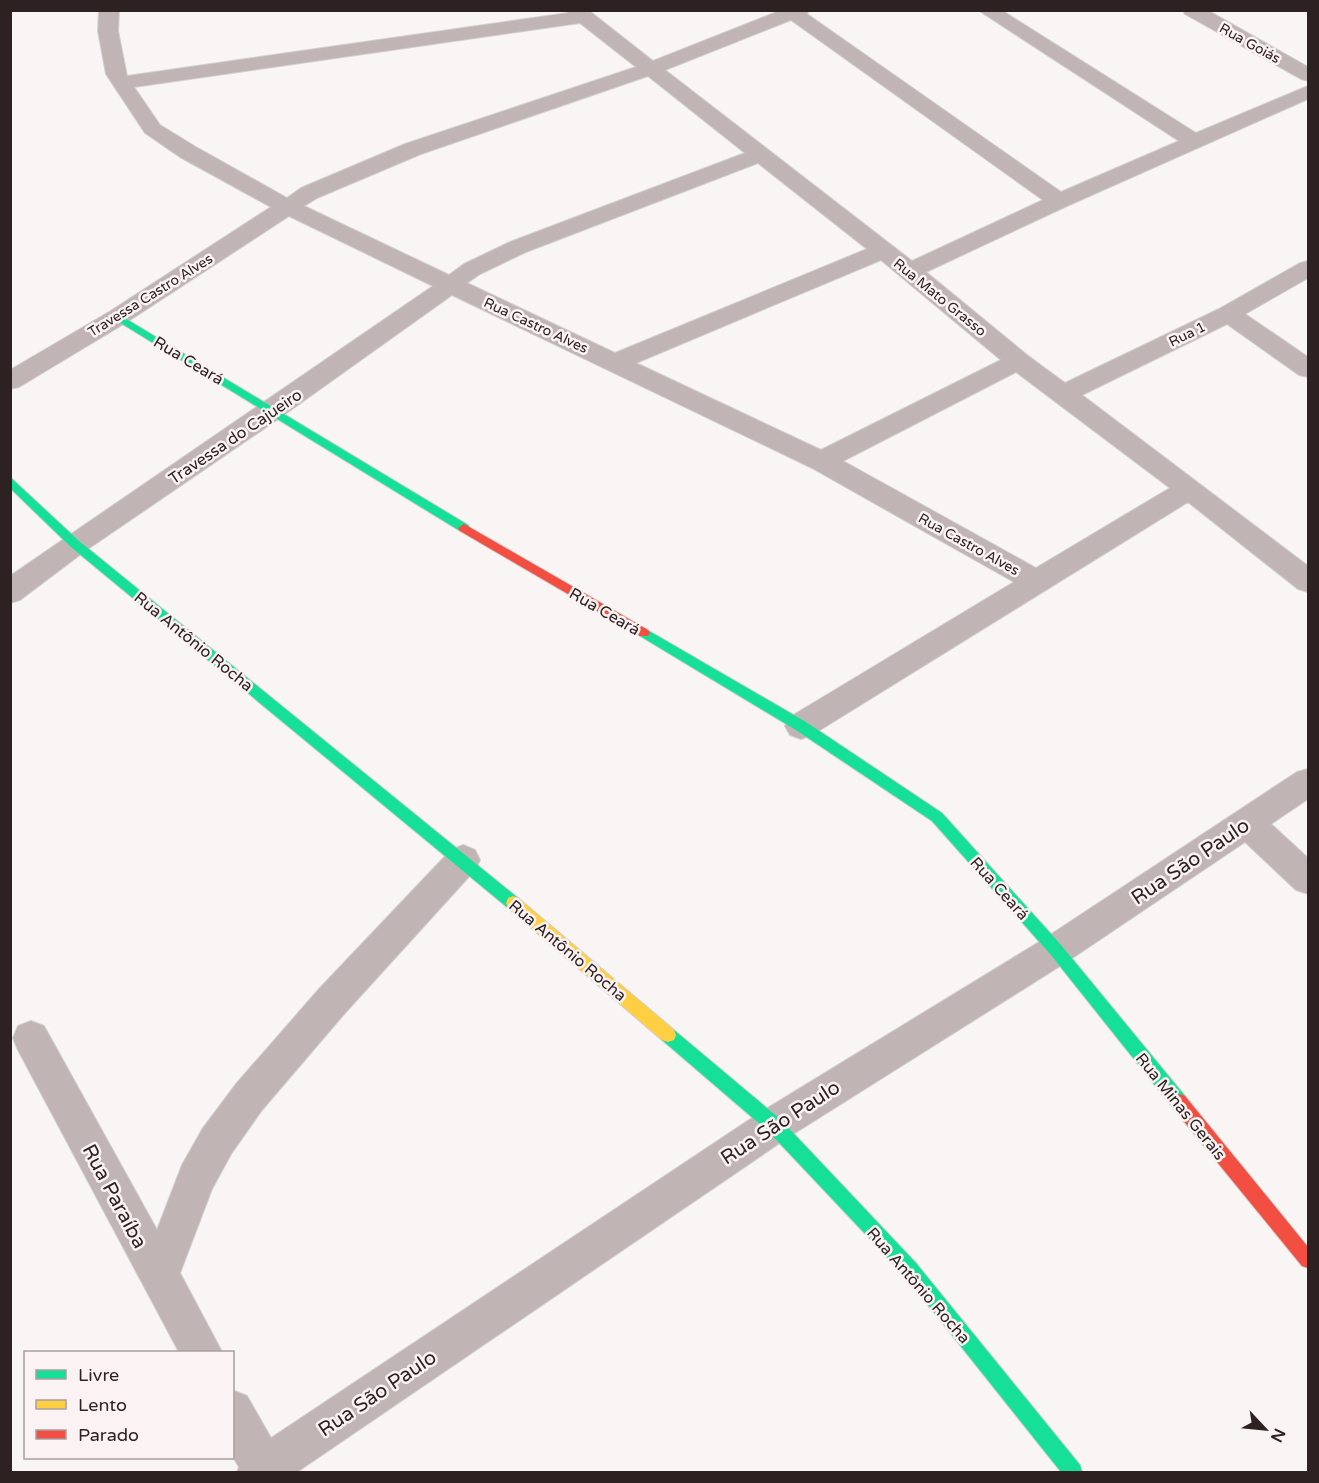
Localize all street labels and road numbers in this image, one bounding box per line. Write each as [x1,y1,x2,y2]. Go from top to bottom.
street label: Rua Goiás [1216,20,1284,67]
street label: Travessa Castro Alves [85,250,216,341]
street label: Rua Mato Grasso [890,255,989,340]
street label: Rua Castro Alves [481,294,591,357]
street label: Rua 1 [1166,318,1208,351]
street label: Rua Ceará [150,332,227,390]
street label: Travessa do Cajueiro [165,385,306,489]
street label: Rua Castro Alves [915,510,1022,579]
street label: Rua Ceará [566,584,643,640]
street label: Rua Antônio Rocha [130,588,257,696]
street label: Rua São Paulo [1127,814,1254,910]
street label: Rua Ceará [966,853,1033,924]
street label: Rua Antônio Rocha [504,896,630,1006]
street label: Rua Minas Gerais [1131,1049,1230,1164]
street label: Rua São Paulo [716,1075,845,1170]
street label: Rua Paraíba [77,1140,152,1253]
street label: Rua Antônio Rocha [862,1223,974,1348]
street label: Rua São Paulo [314,1346,441,1442]

